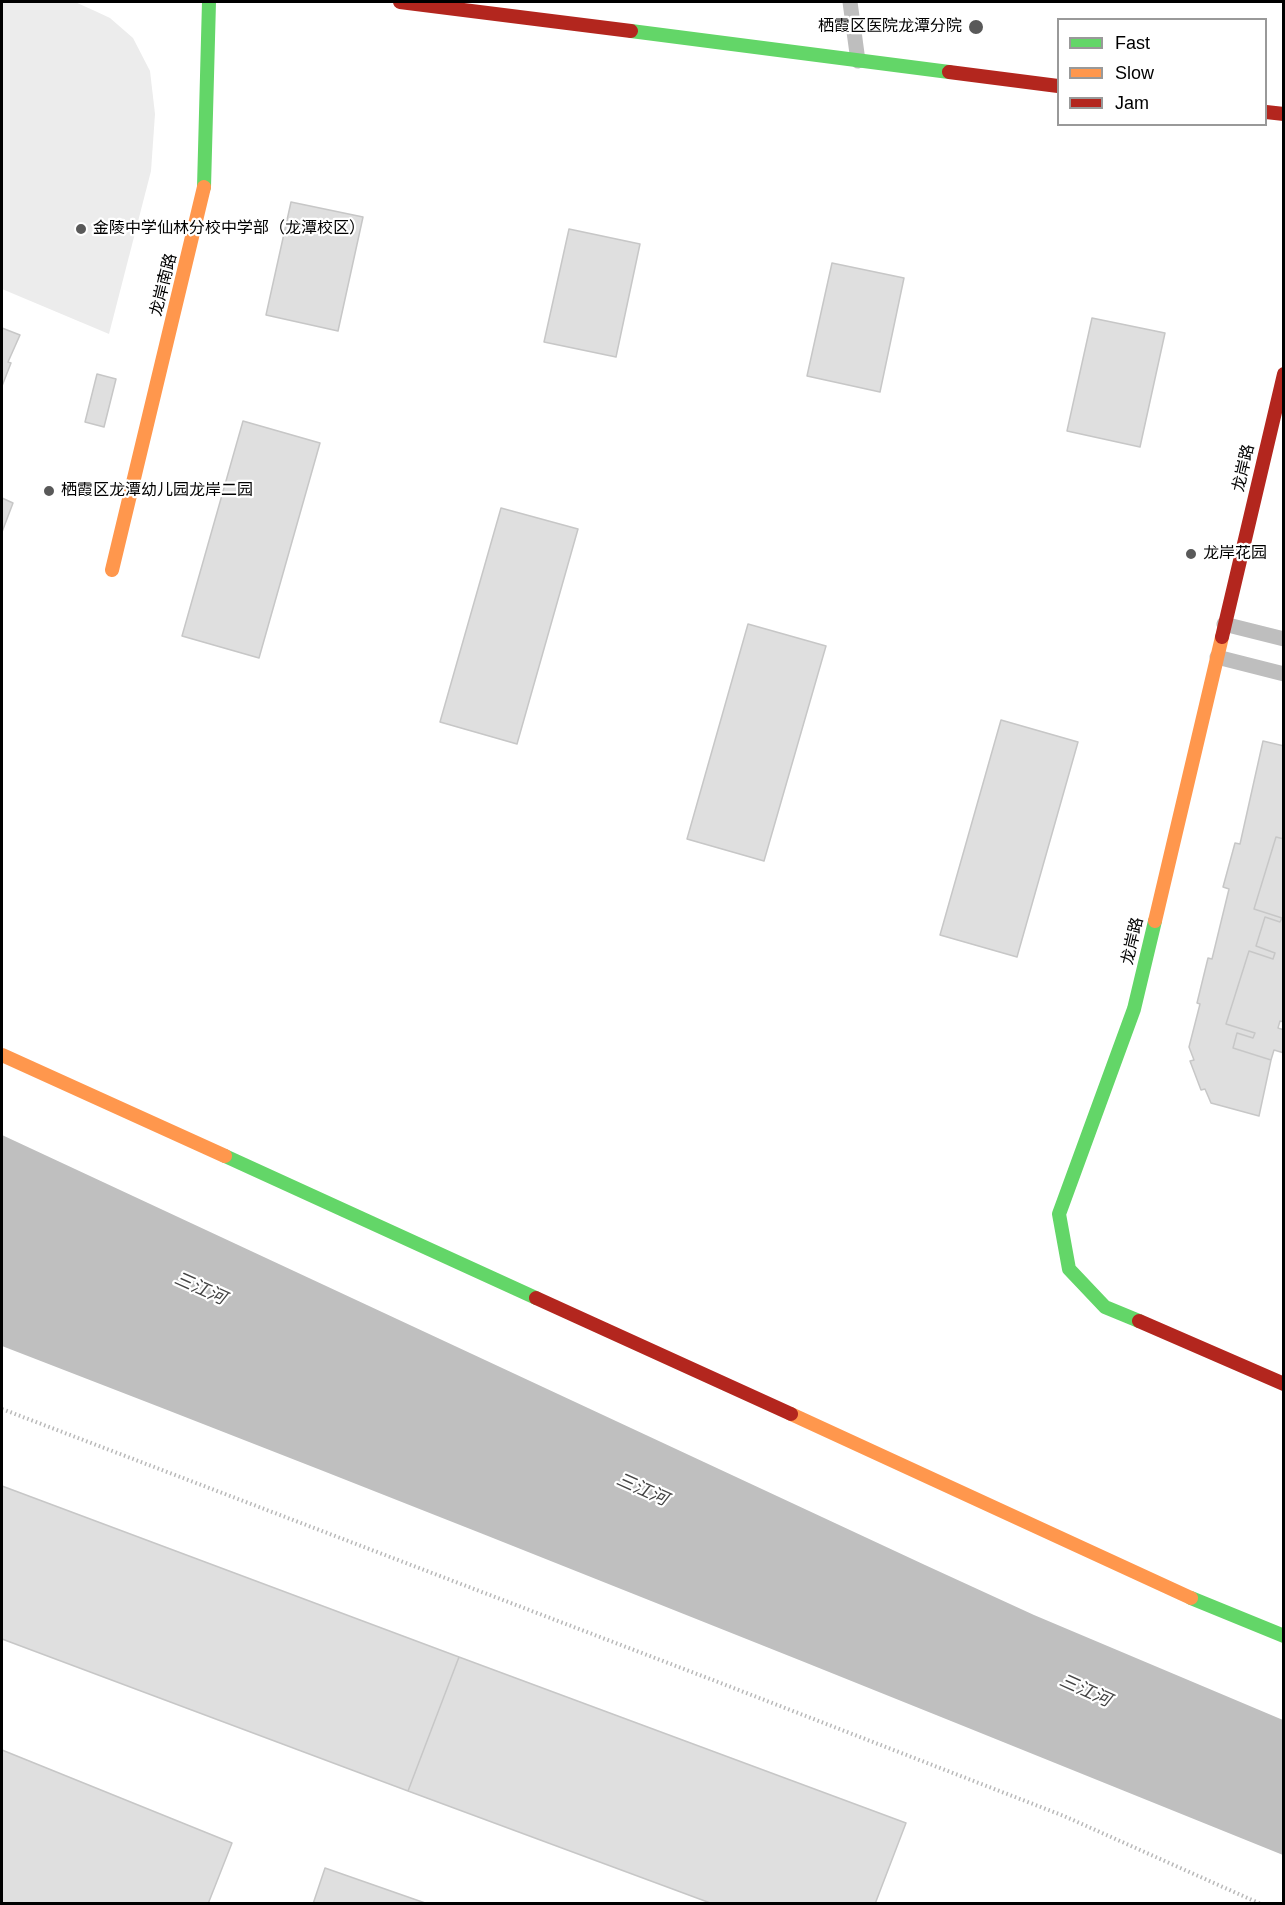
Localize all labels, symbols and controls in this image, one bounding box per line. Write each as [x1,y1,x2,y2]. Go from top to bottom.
place label: 栖霞区医院龙潭分院 [818,17,962,37]
marker: 栖霞区医院龙潭分院 [967,18,985,36]
legend [1057,18,1267,126]
text: Fast [1115,33,1150,53]
text: Slow [1115,63,1154,83]
text: Jam [1115,93,1149,113]
place label: 金陵中学仙林分校中学部（龙潭校区） [93,219,365,239]
marker: 金陵中学仙林分校中学部（龙潭校区） [74,222,88,236]
street label: 龙岸南路 [147,252,181,318]
street label: 龙岸路 [1229,442,1259,494]
place label: 栖霞区龙潭幼儿园龙岸二园 [61,481,253,501]
marker: 栖霞区龙潭幼儿园龙岸二园 [42,484,56,498]
place label: 龙岸花园 [1203,544,1267,564]
marker: 龙岸花园 [1184,547,1198,561]
street label: 龙岸路 [1118,915,1148,967]
water label: 三江河 [171,1268,229,1310]
water label: 三江河 [613,1469,671,1511]
water label: 三江河 [1056,1670,1114,1712]

